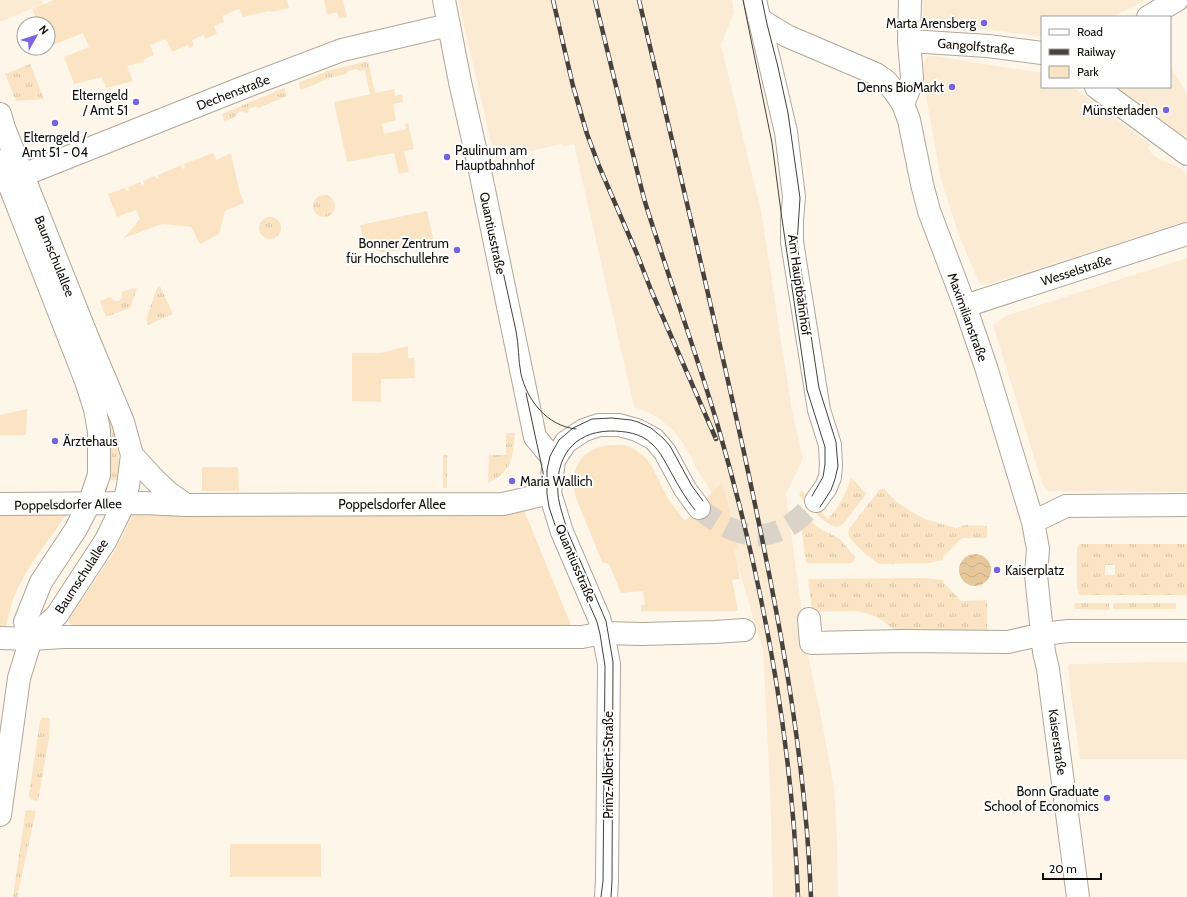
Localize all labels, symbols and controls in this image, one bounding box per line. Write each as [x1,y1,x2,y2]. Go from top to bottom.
place label: Marta Arensberg [886,15,977,31]
north arrow [16,16,56,56]
legend [1041,16,1171,88]
marker: Marta Arensberg [979,18,989,28]
text: N [36,22,52,37]
text: Road [1077,24,1103,39]
street label: Gangolfstraße [937,35,1016,57]
text: Railway [1077,44,1115,59]
text: Park [1077,64,1099,79]
street label: Dechenstraße [194,71,272,113]
place label: Denns BioMarkt [857,79,945,95]
marker: Denns BioMarkt [947,82,957,92]
place label: Elterngeld / Amt 51 [72,87,128,118]
marker: Elterngeld / Amt 51 [131,97,141,107]
place label: Münsterladen [1083,102,1158,118]
marker: Münsterladen [1161,105,1171,115]
marker: Elterngeld / Amt 51 - 04 [50,118,60,128]
place label: Elterngeld / Amt 51 - 04 [22,129,88,160]
place label: Paulinum am Hauptbahnhof [455,142,536,173]
marker: Paulinum am Hauptbahnhof [442,152,452,162]
street label: Quantiusstraße [476,190,510,276]
street label: Baumschulallee [31,213,79,299]
street label: Am Hauptbahnhof [785,233,815,337]
place label: Bonner Zentrum für Hochschullehre [346,235,449,266]
marker: Bonner Zentrum für Hochschullehre [452,245,462,255]
street label: Wesselstraße [1039,251,1114,289]
street label: Maximilianstraße [945,270,992,364]
place label: Ärztehaus [63,433,118,449]
marker: Ärztehaus [50,436,60,446]
place label: Maria Wallich [520,473,593,489]
marker: Maria Wallich [507,476,517,486]
street label: Poppelsdorfer Allee [14,495,122,513]
street label: Poppelsdorfer Allee [338,496,446,512]
street label: Quantiusstraße [552,521,600,605]
street label: Baumschulallee [51,535,111,616]
place label: Kaiserplatz [1005,562,1064,578]
marker: Kaiserplatz [992,565,1002,575]
street label: Kaiserstraße [1045,708,1071,776]
street label: Prinz-Albert-Straße [600,711,616,819]
place label: Bonn Graduate School of Economics [984,783,1100,814]
marker: Bonn Graduate School of Economics [1102,793,1112,803]
scale bar [1043,855,1101,881]
text: 20 m [1049,861,1077,876]

